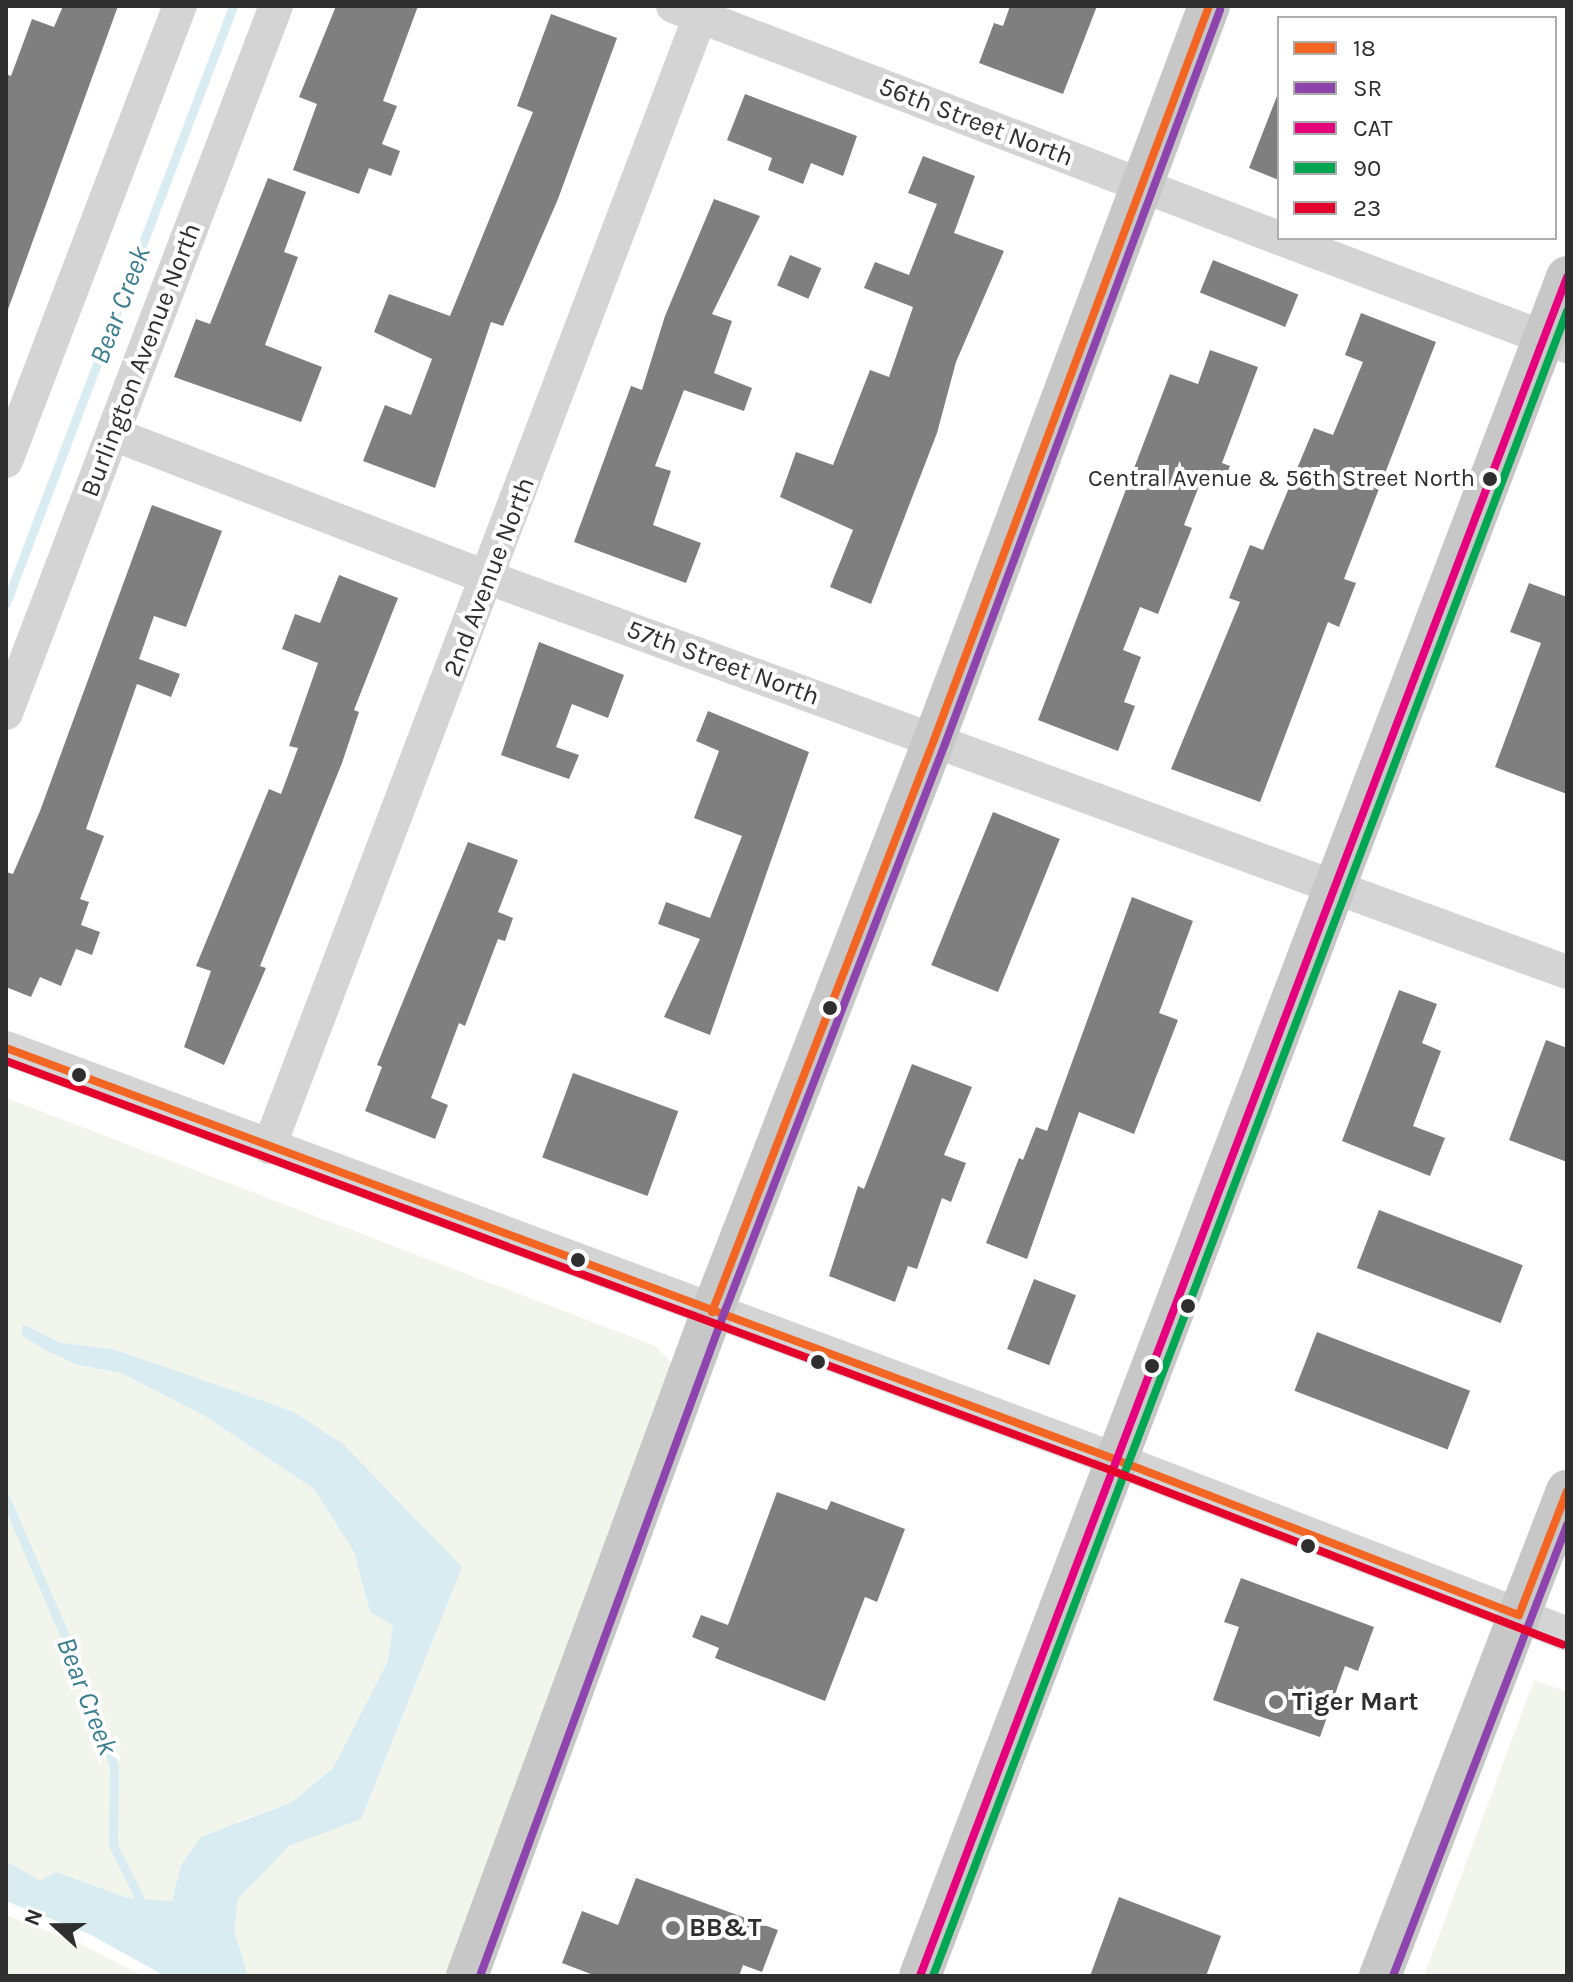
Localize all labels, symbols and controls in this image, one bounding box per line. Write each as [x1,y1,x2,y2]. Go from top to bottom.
legend [1277,16,1557,240]
text: 18 [1353,34,1376,62]
street label: 56th Street North [874,71,1078,173]
text: SR [1353,74,1382,102]
text: CAT [1353,114,1393,142]
text: 90 [1353,154,1381,182]
text: 23 [1353,194,1381,222]
street label: Burlington Avenue North [74,219,208,501]
water label: Bear Creek [82,241,158,369]
place label: Central Avenue & 56th Street North [1088,465,1475,493]
marker: Central Avenue & 56th Street North [1482,471,1498,487]
street label: 2nd Avenue North [437,473,541,681]
street label: 57th Street North [622,614,824,712]
unlabelled marker [822,1000,838,1016]
unlabelled marker [71,1067,87,1083]
unlabelled marker [570,1252,586,1268]
unlabelled marker [1180,1298,1196,1314]
unlabelled marker [810,1354,826,1370]
unlabelled marker [1144,1358,1160,1374]
unlabelled marker [1300,1538,1316,1554]
water label: Bear Creek [49,1632,125,1760]
place label: Tiger Mart [1292,1686,1418,1718]
marker: Tiger Mart [1267,1693,1285,1711]
north arrow [16,1886,96,1966]
text: N [19,1905,49,1929]
place label: BB&T [689,1912,762,1944]
marker: BB&T [664,1919,682,1937]

